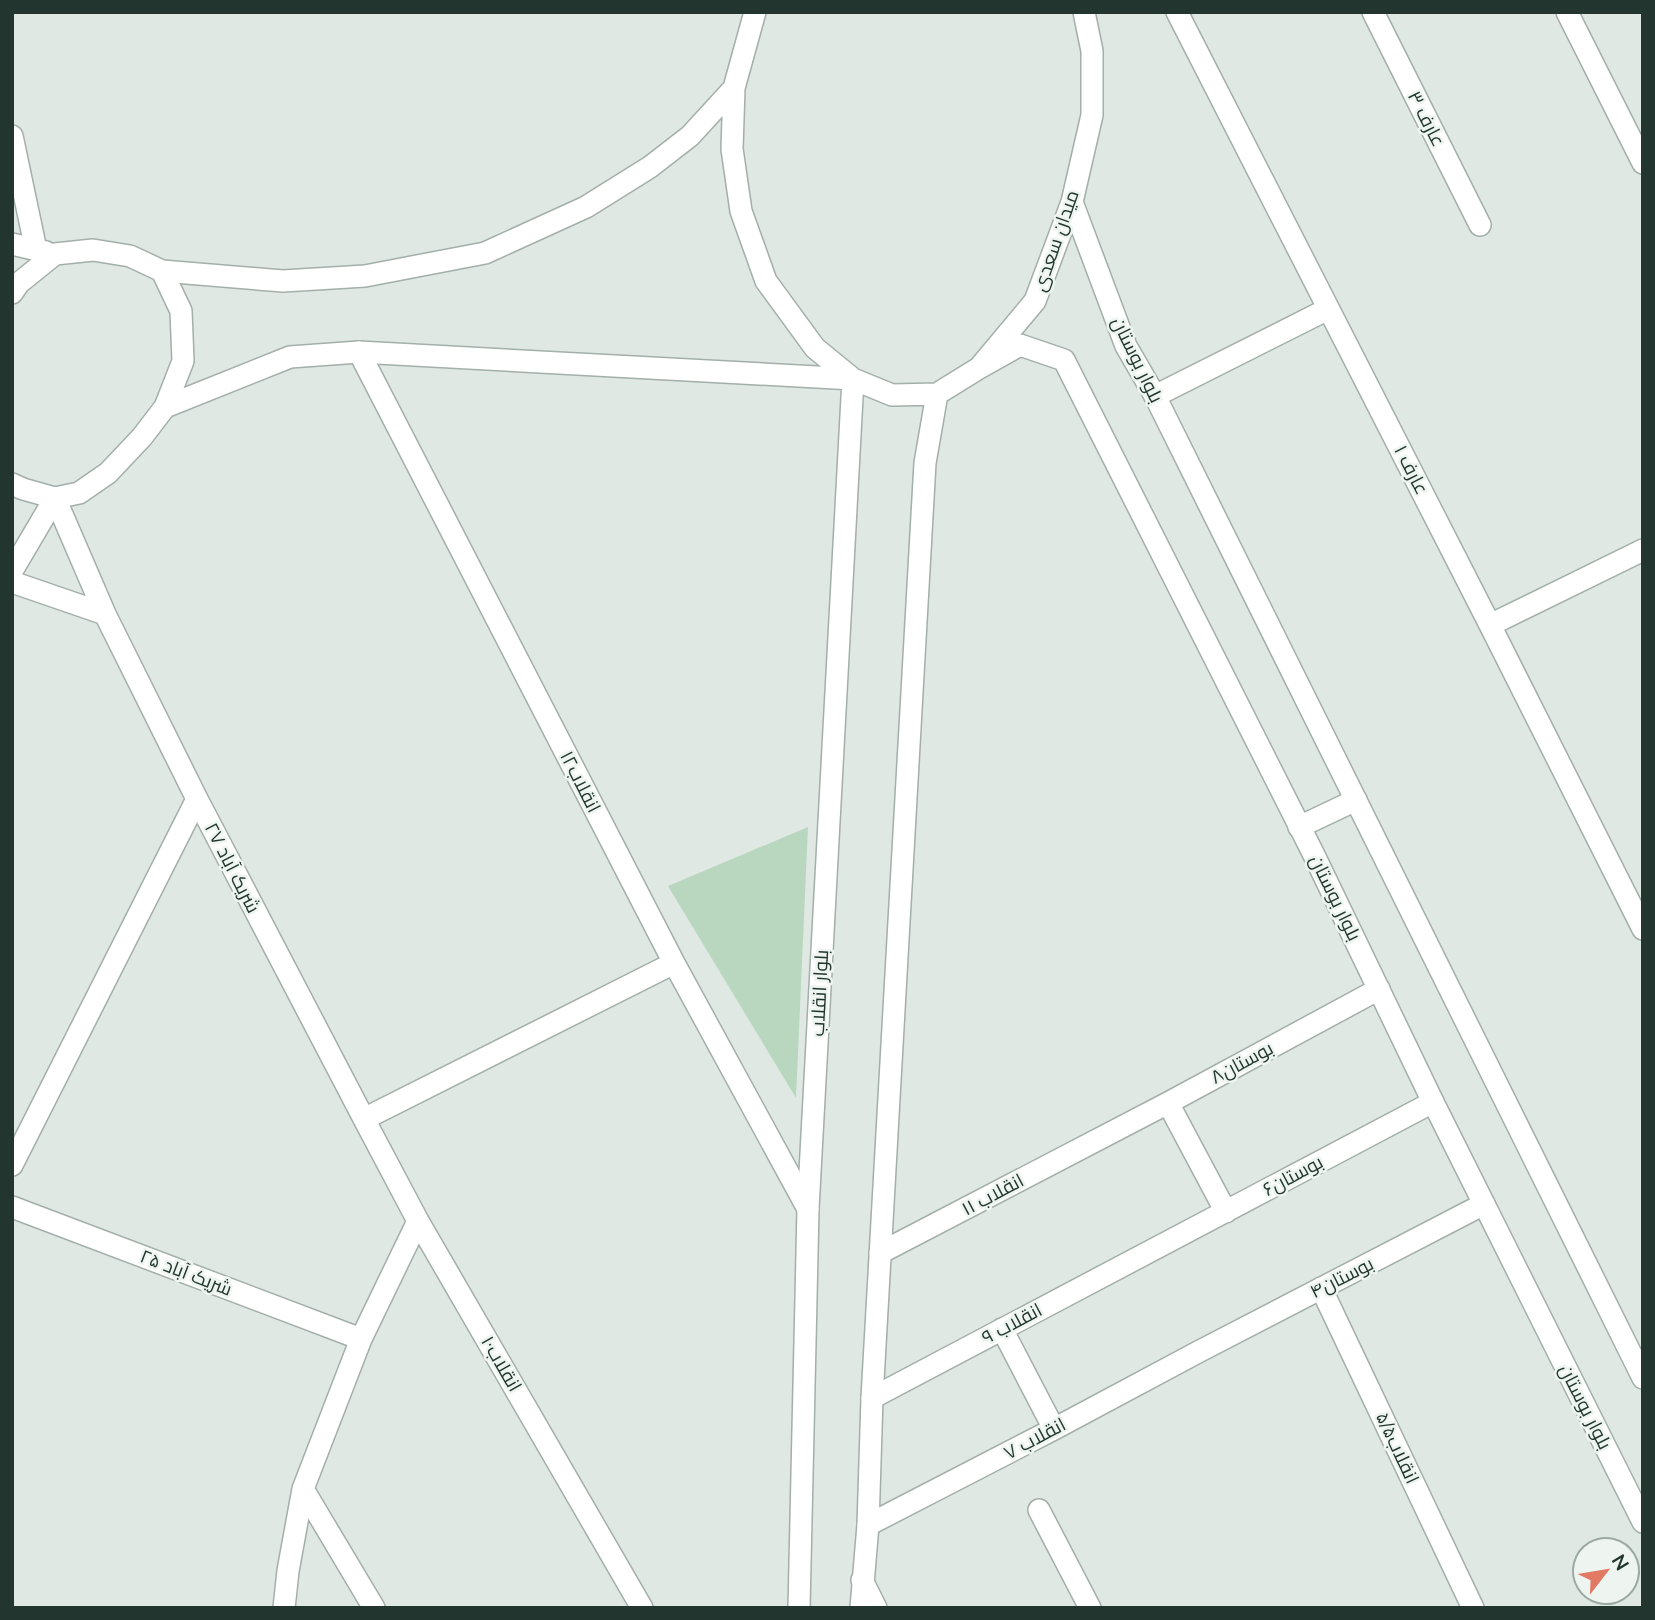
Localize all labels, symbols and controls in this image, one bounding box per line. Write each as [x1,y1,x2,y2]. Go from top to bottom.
street label: عارف ۳ [1401,87,1451,151]
street label: میدان سعدی [1027,187,1085,295]
street label: بلوار بوستان [1105,313,1169,407]
street label: عارف ۱ [1388,441,1434,499]
street label: انقلاب۱۲ [553,747,607,817]
street label: شریک آباد ۲۷ [198,818,266,918]
street label: بلوار بوستان [1303,851,1367,945]
street label: بلوار انقلاب [805,949,835,1037]
street label: بوستان۸ [1206,1036,1278,1090]
street label: بوستان۶ [1258,1149,1328,1203]
street label: انقلاب ۱۱ [957,1168,1029,1222]
street label: شریک آباد ۲۵ [136,1244,236,1302]
street label: بوستان۴ [1306,1251,1378,1305]
street label: انقلاب ۹ [977,1297,1047,1351]
street label: انقلاب۱۰ [475,1331,527,1397]
street label: بلوار بوستان [1552,1360,1618,1454]
street label: انقلاب۵/۵ [1369,1408,1425,1488]
street label: انقلاب ۷ [999,1412,1071,1466]
north arrow [1571,1536,1641,1606]
text: N [1605,1550,1635,1576]

